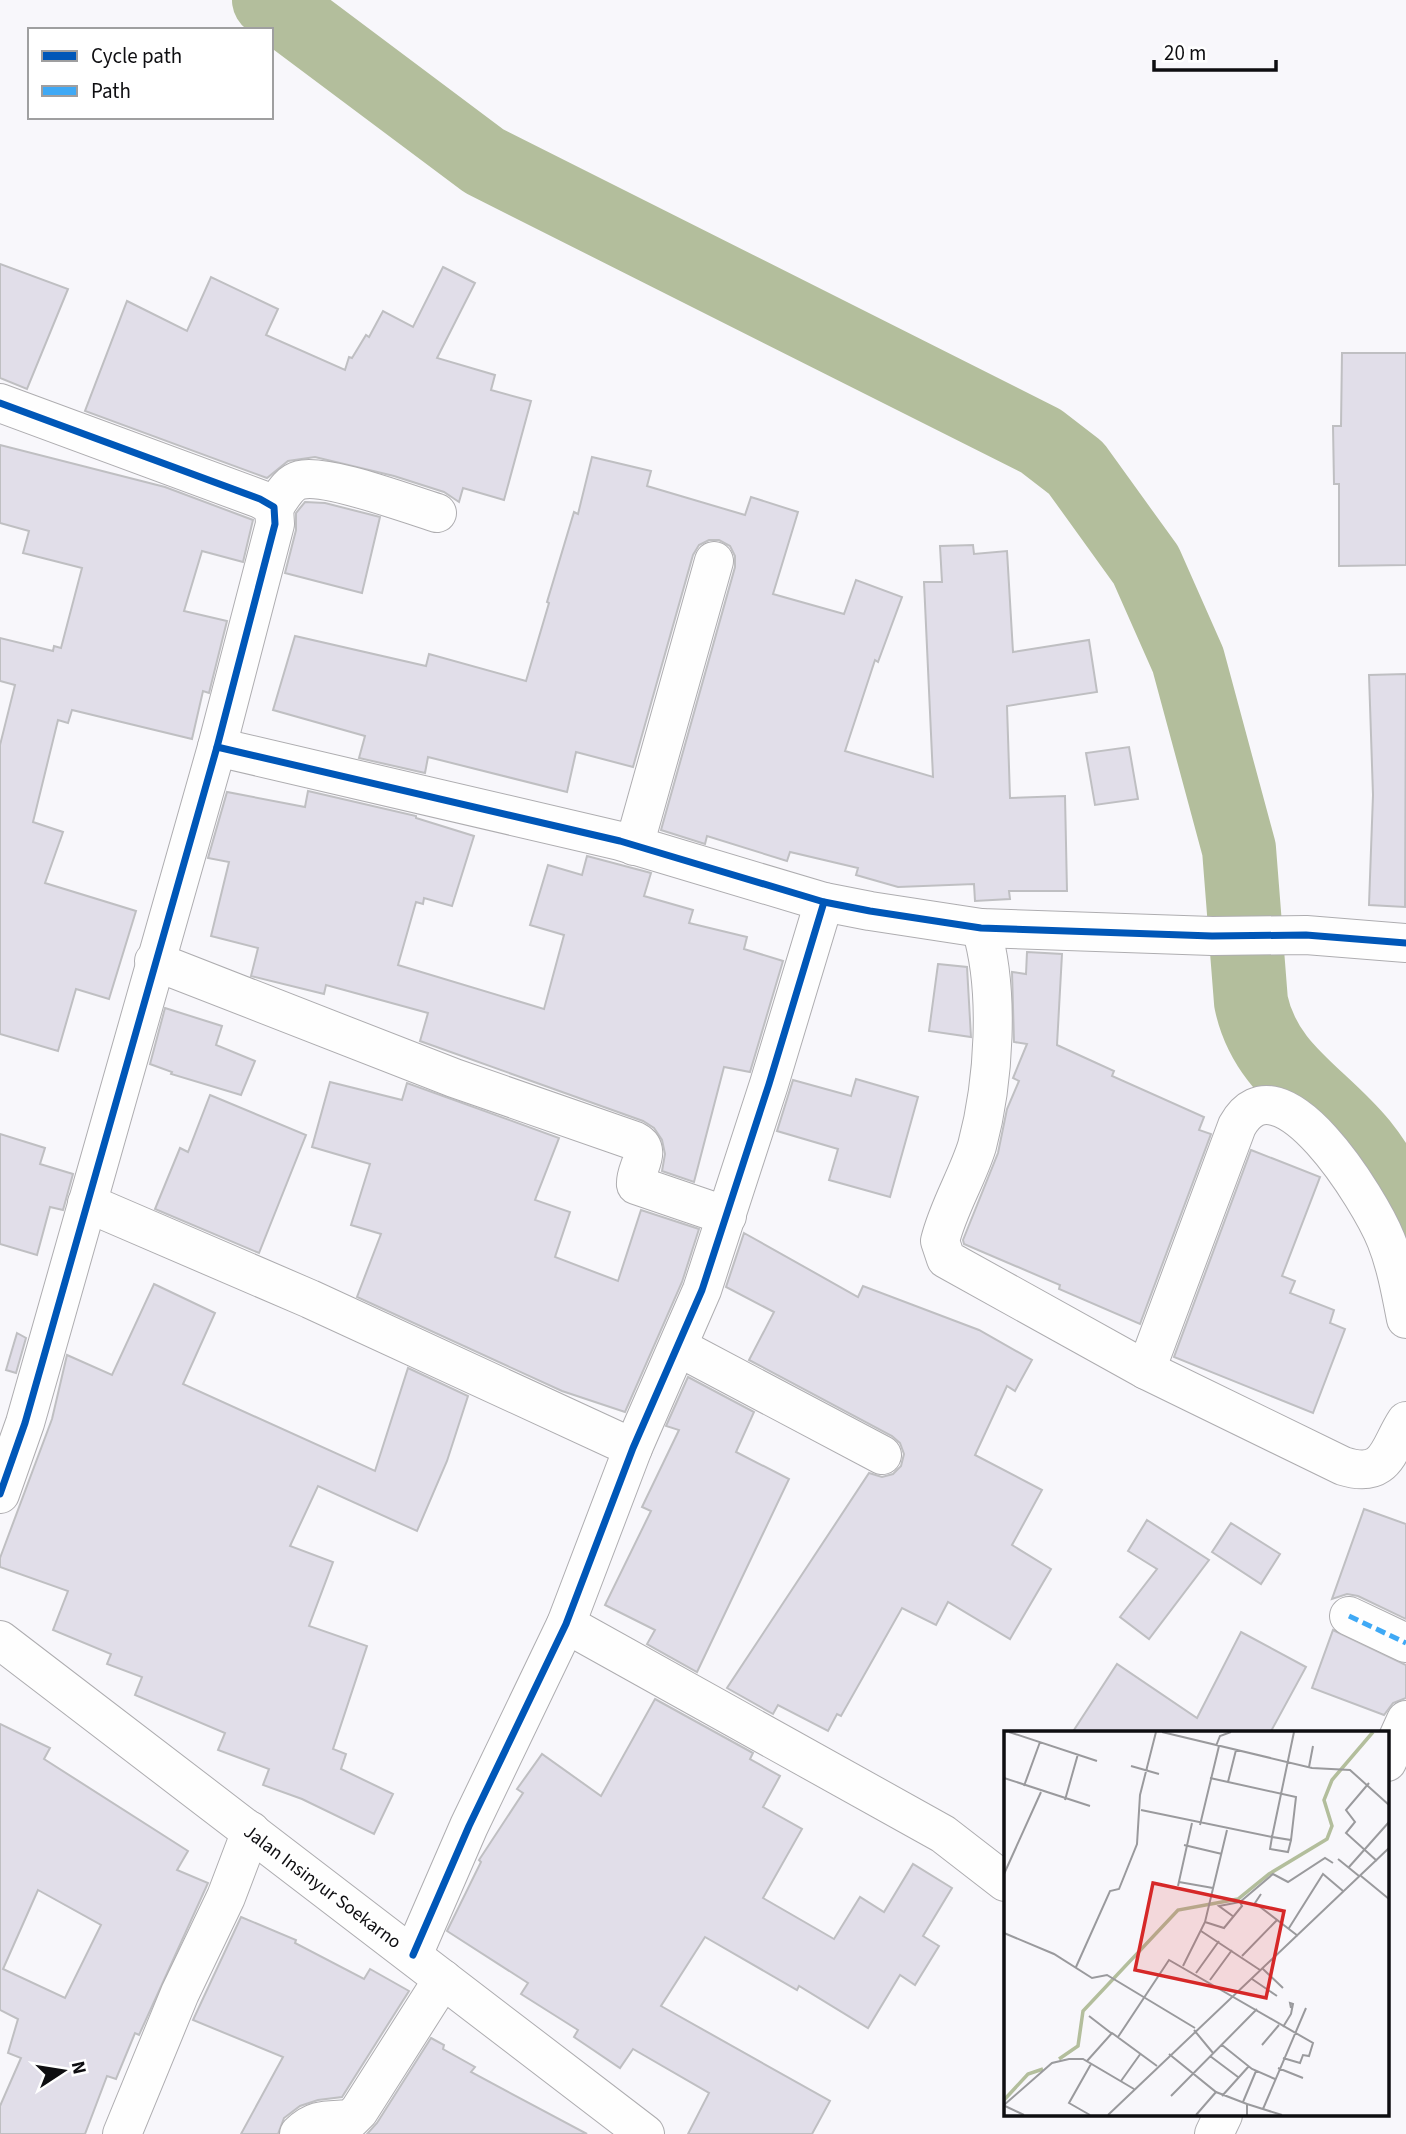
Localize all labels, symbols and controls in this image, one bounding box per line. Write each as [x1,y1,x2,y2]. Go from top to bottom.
legend [28,28,273,119]
scale bar [1154,28,1276,72]
text: 20 m [1164,38,1206,68]
text: Cycle path [91,41,182,71]
text: Path [91,76,131,106]
inset map [1004,1731,1388,2116]
street label: Jalan Insinyur Soekarno [238,1819,407,1956]
north arrow [28,2036,98,2106]
text: N [64,2059,93,2077]

